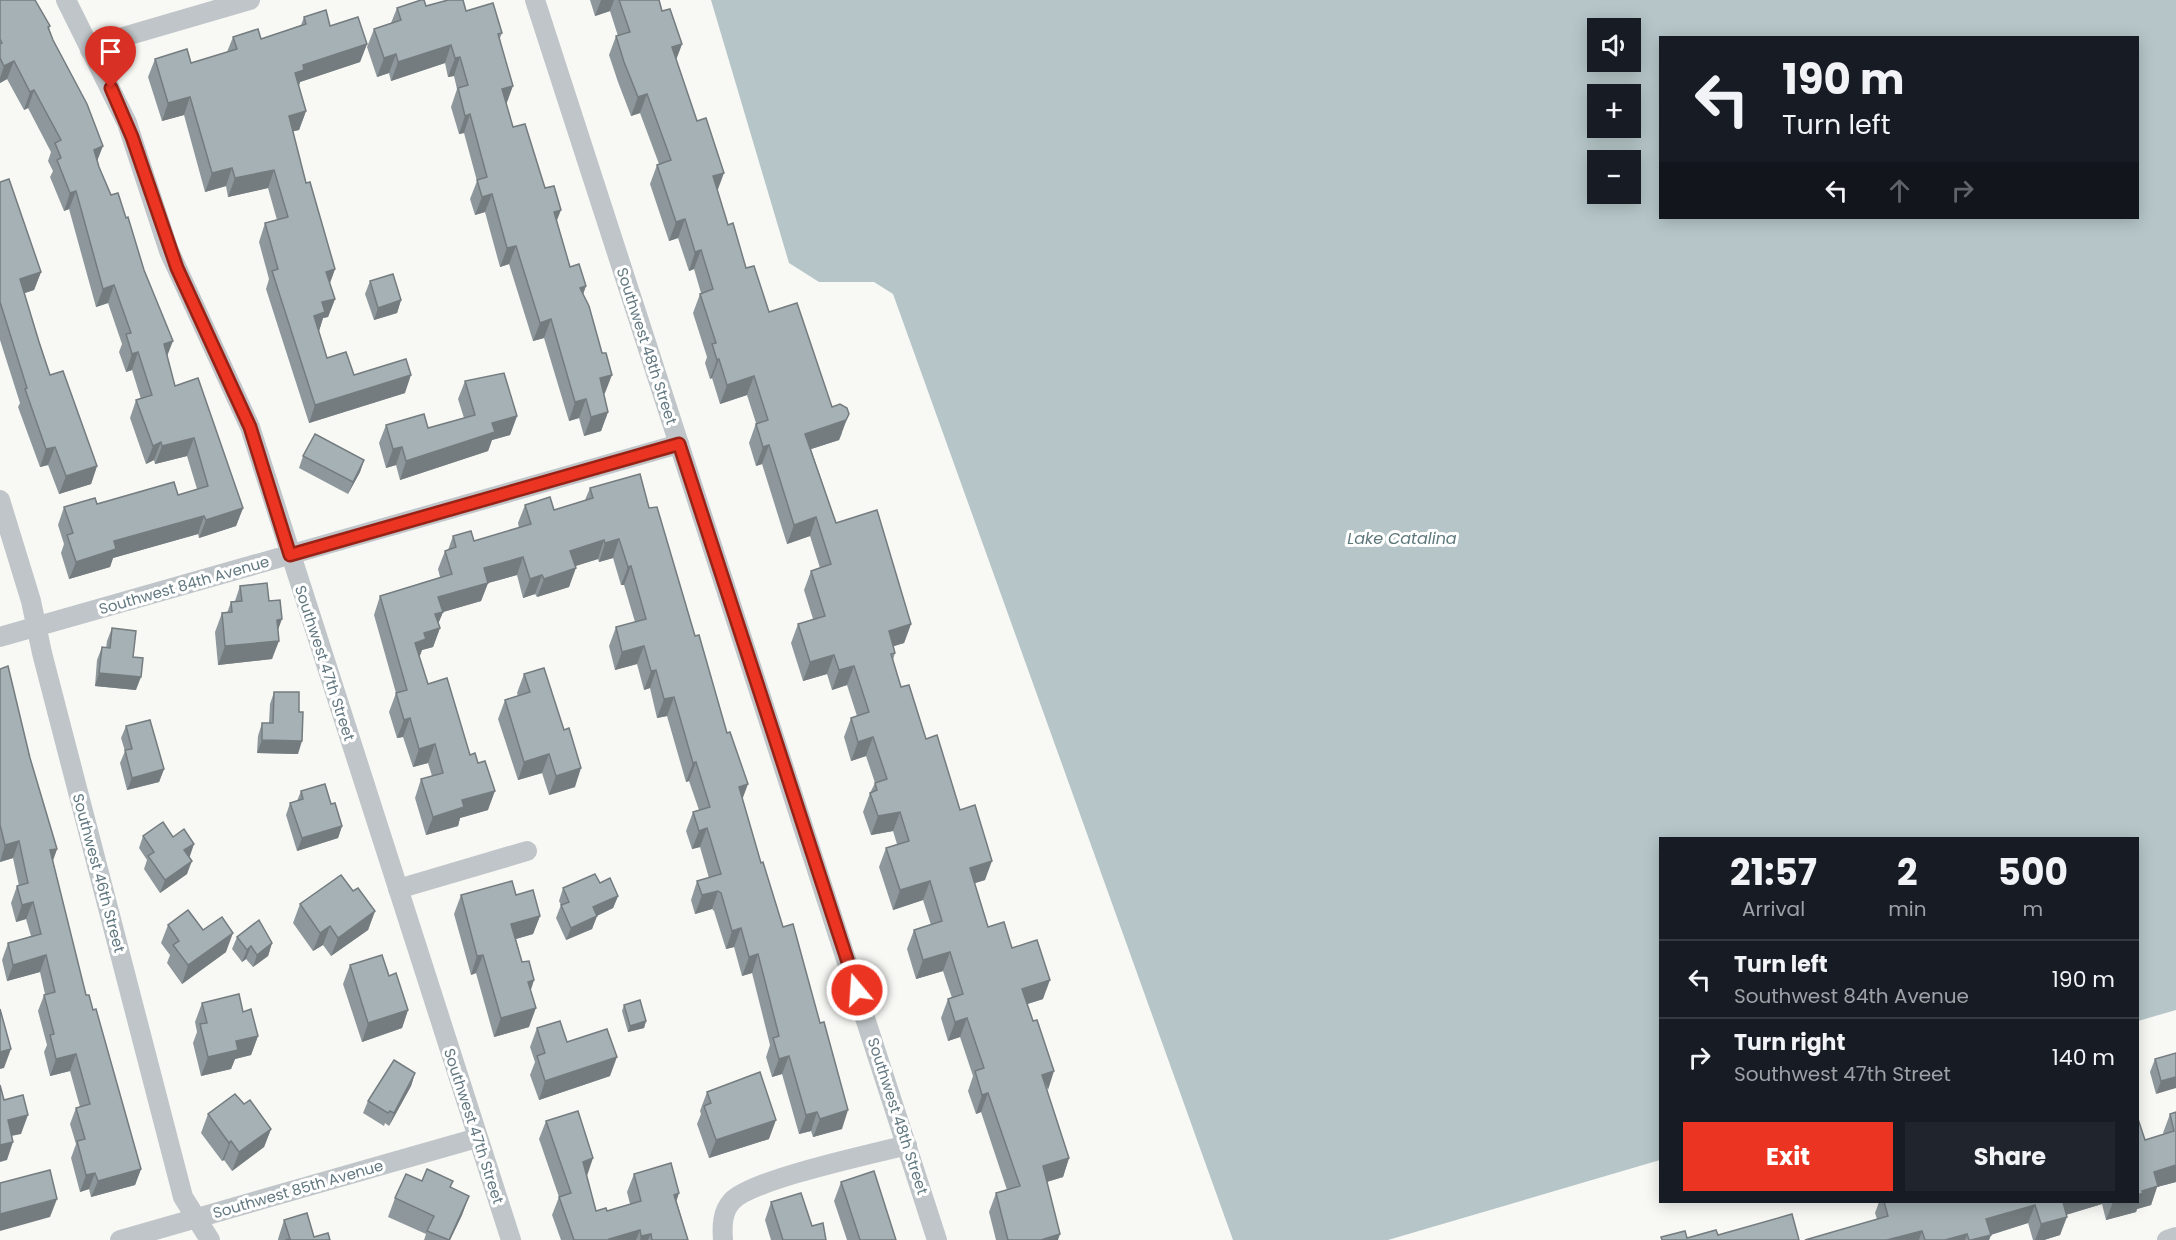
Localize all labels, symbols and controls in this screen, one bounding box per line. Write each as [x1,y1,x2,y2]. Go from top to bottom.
map controls [1587,18,1641,204]
button: sound [1587,18,1641,72]
pin [85,26,136,88]
icon: arrive [94,35,127,68]
text: 190 m [1782,50,1904,109]
icon: left [1683,60,1761,138]
button: + [1587,84,1641,138]
text: Turn left [1782,106,1891,143]
button: − [1587,150,1641,204]
icon: left [1820,174,1853,207]
icon: ahead [1883,174,1916,207]
icon: right [1946,174,1979,207]
street label: Southwest 48th Street [612,265,682,427]
water label: Lake Catalina [1347,527,1457,550]
street label: Southwest 84th Avenue [96,551,272,619]
street label: Southwest 47th Street [290,582,360,744]
street label: Southwest 46th Street [68,791,130,955]
text: 21:57 [1730,847,1817,898]
text: 2 [1897,847,1918,898]
text: 500 [1998,847,2068,898]
text: Arrival [1742,895,1805,923]
text: min [1888,895,1926,923]
text: m [2022,895,2043,923]
text: Turn left [1734,949,1828,980]
position arrow [825,958,889,1022]
icon: left [1683,963,1716,996]
text: 190 m [2052,964,2115,995]
text: Southwest 84th Avenue [1734,982,1969,1010]
text: Turn right [1734,1027,1845,1058]
street label: Southwest 48th Street [863,1035,933,1197]
icon: right [1683,1041,1716,1074]
text: 140 m [2052,1042,2115,1073]
street label: Southwest 47th Street [439,1045,509,1207]
text: Southwest 47th Street [1734,1060,1951,1088]
button: Exit [1683,1122,1893,1191]
button: Share [1905,1122,2115,1191]
street label: Southwest 85th Avenue [210,1155,386,1223]

